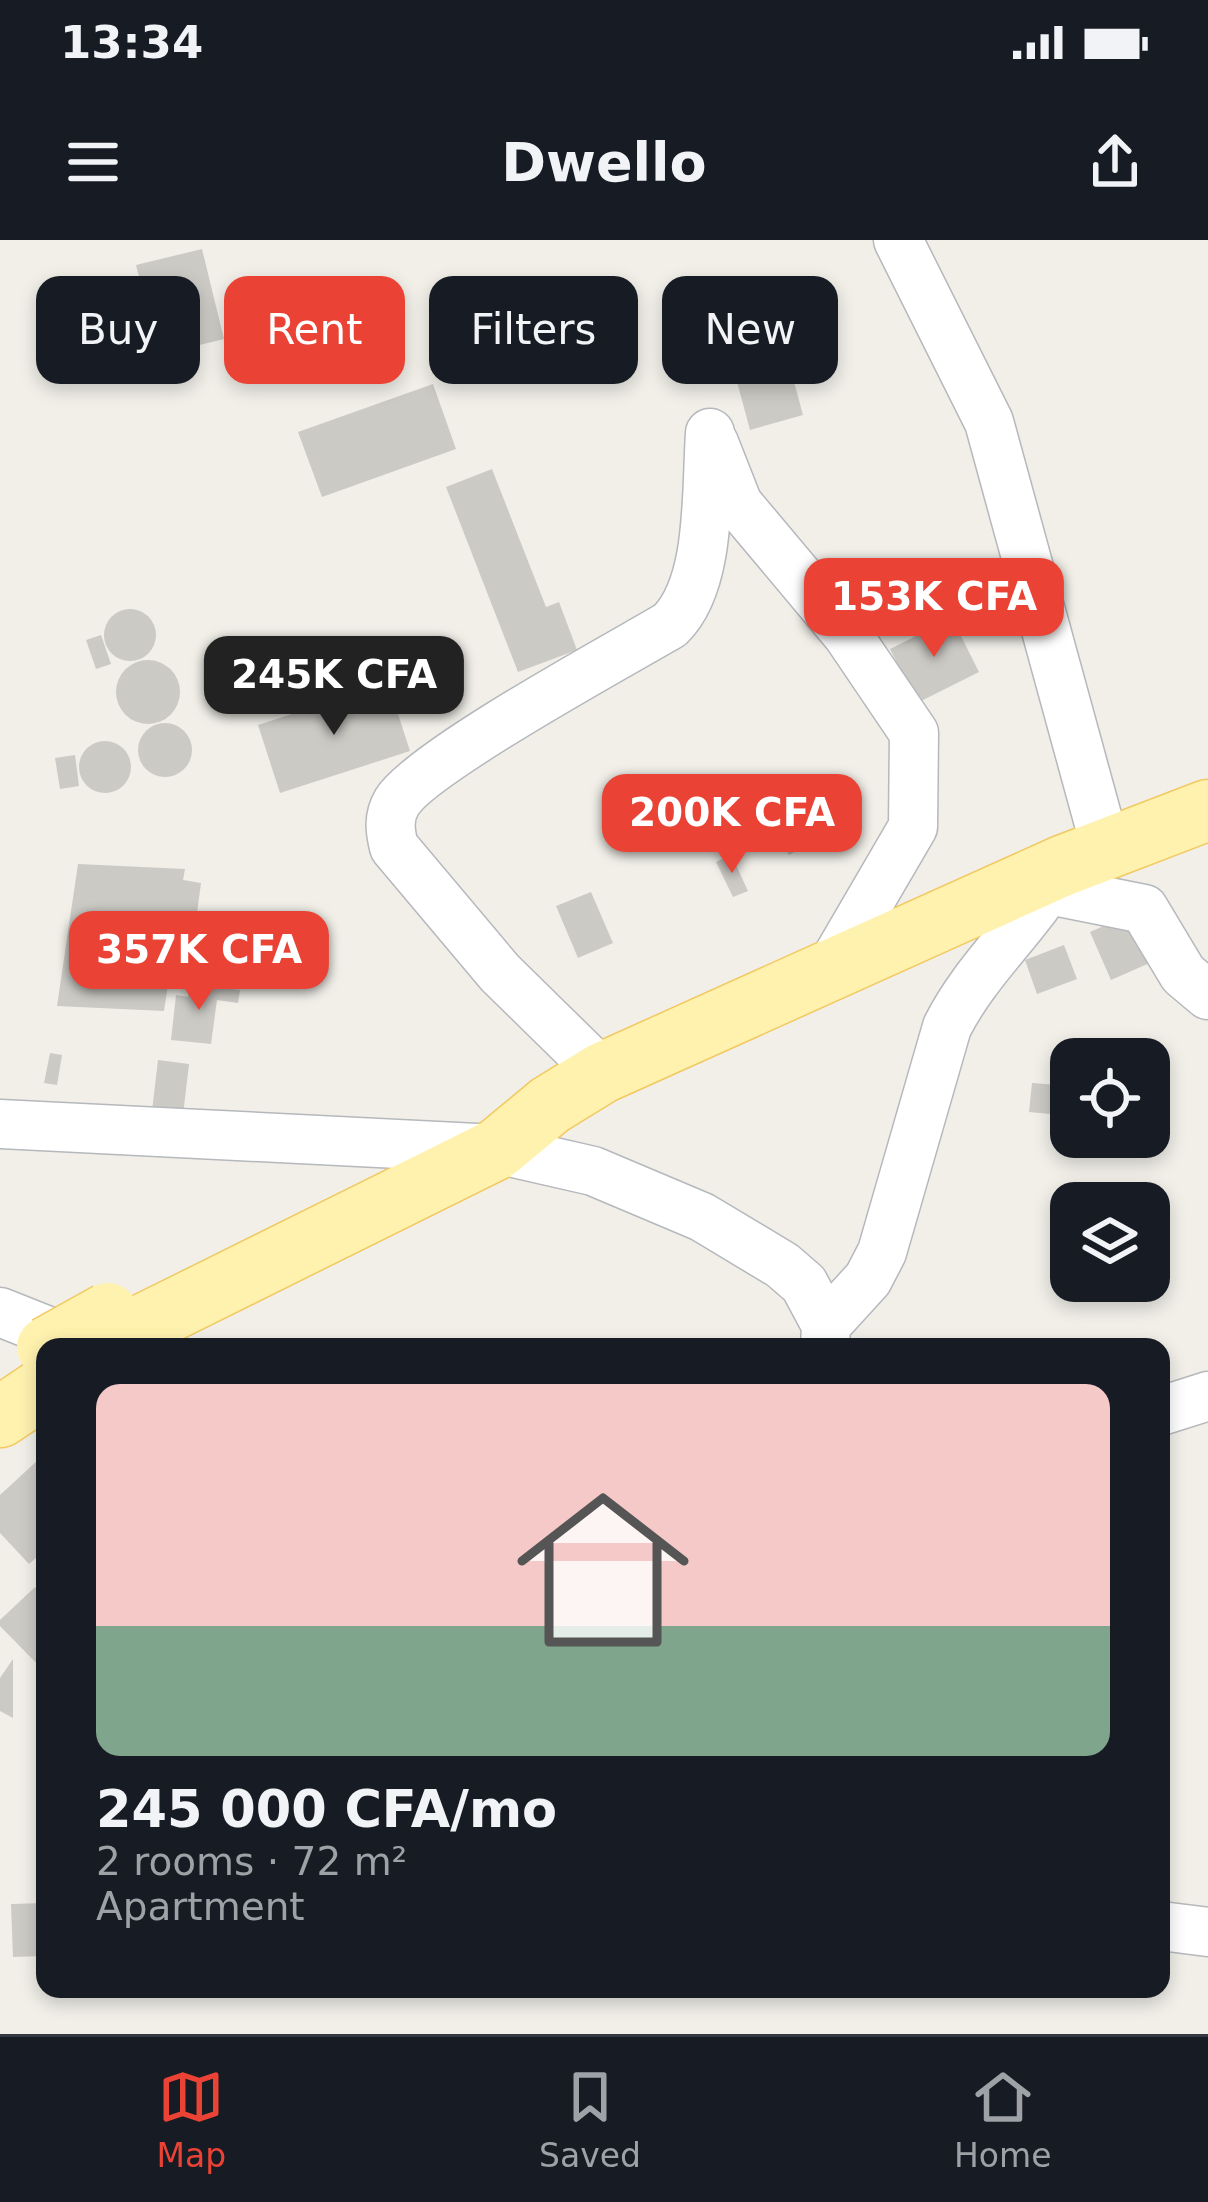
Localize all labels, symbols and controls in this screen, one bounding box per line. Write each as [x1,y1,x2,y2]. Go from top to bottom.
text: 13:34 [60,16,203,69]
icon: menu [60,129,126,195]
icon: share [1082,129,1148,195]
text: Dwello [501,131,707,194]
chip: Buy [36,276,200,384]
chip: Rent [224,276,405,384]
chip: Filters [429,276,638,384]
chip: New [662,276,838,384]
pin: 153K CFA [810,558,1058,660]
text: 153K CFA [831,574,1037,619]
pin: 245K CFA [210,636,458,738]
text: 245K CFA [231,652,437,697]
pin: 200K CFA [608,774,856,876]
text: 200K CFA [629,790,835,835]
pin: 357K CFA [75,911,323,1013]
text: 357K CFA [96,927,302,972]
map controls [1050,1038,1170,1302]
button: locate [1050,1038,1170,1158]
button: layers [1050,1182,1170,1302]
icon: home [495,1462,711,1678]
text: 245 000 CFA/mo [96,1780,557,1839]
text: 2 rooms · 72 m² [96,1839,407,1884]
text: Apartment [96,1884,305,1929]
tab: Map [156,2064,226,2175]
tab: Saved [539,2064,641,2175]
tab: Home [954,2064,1051,2175]

